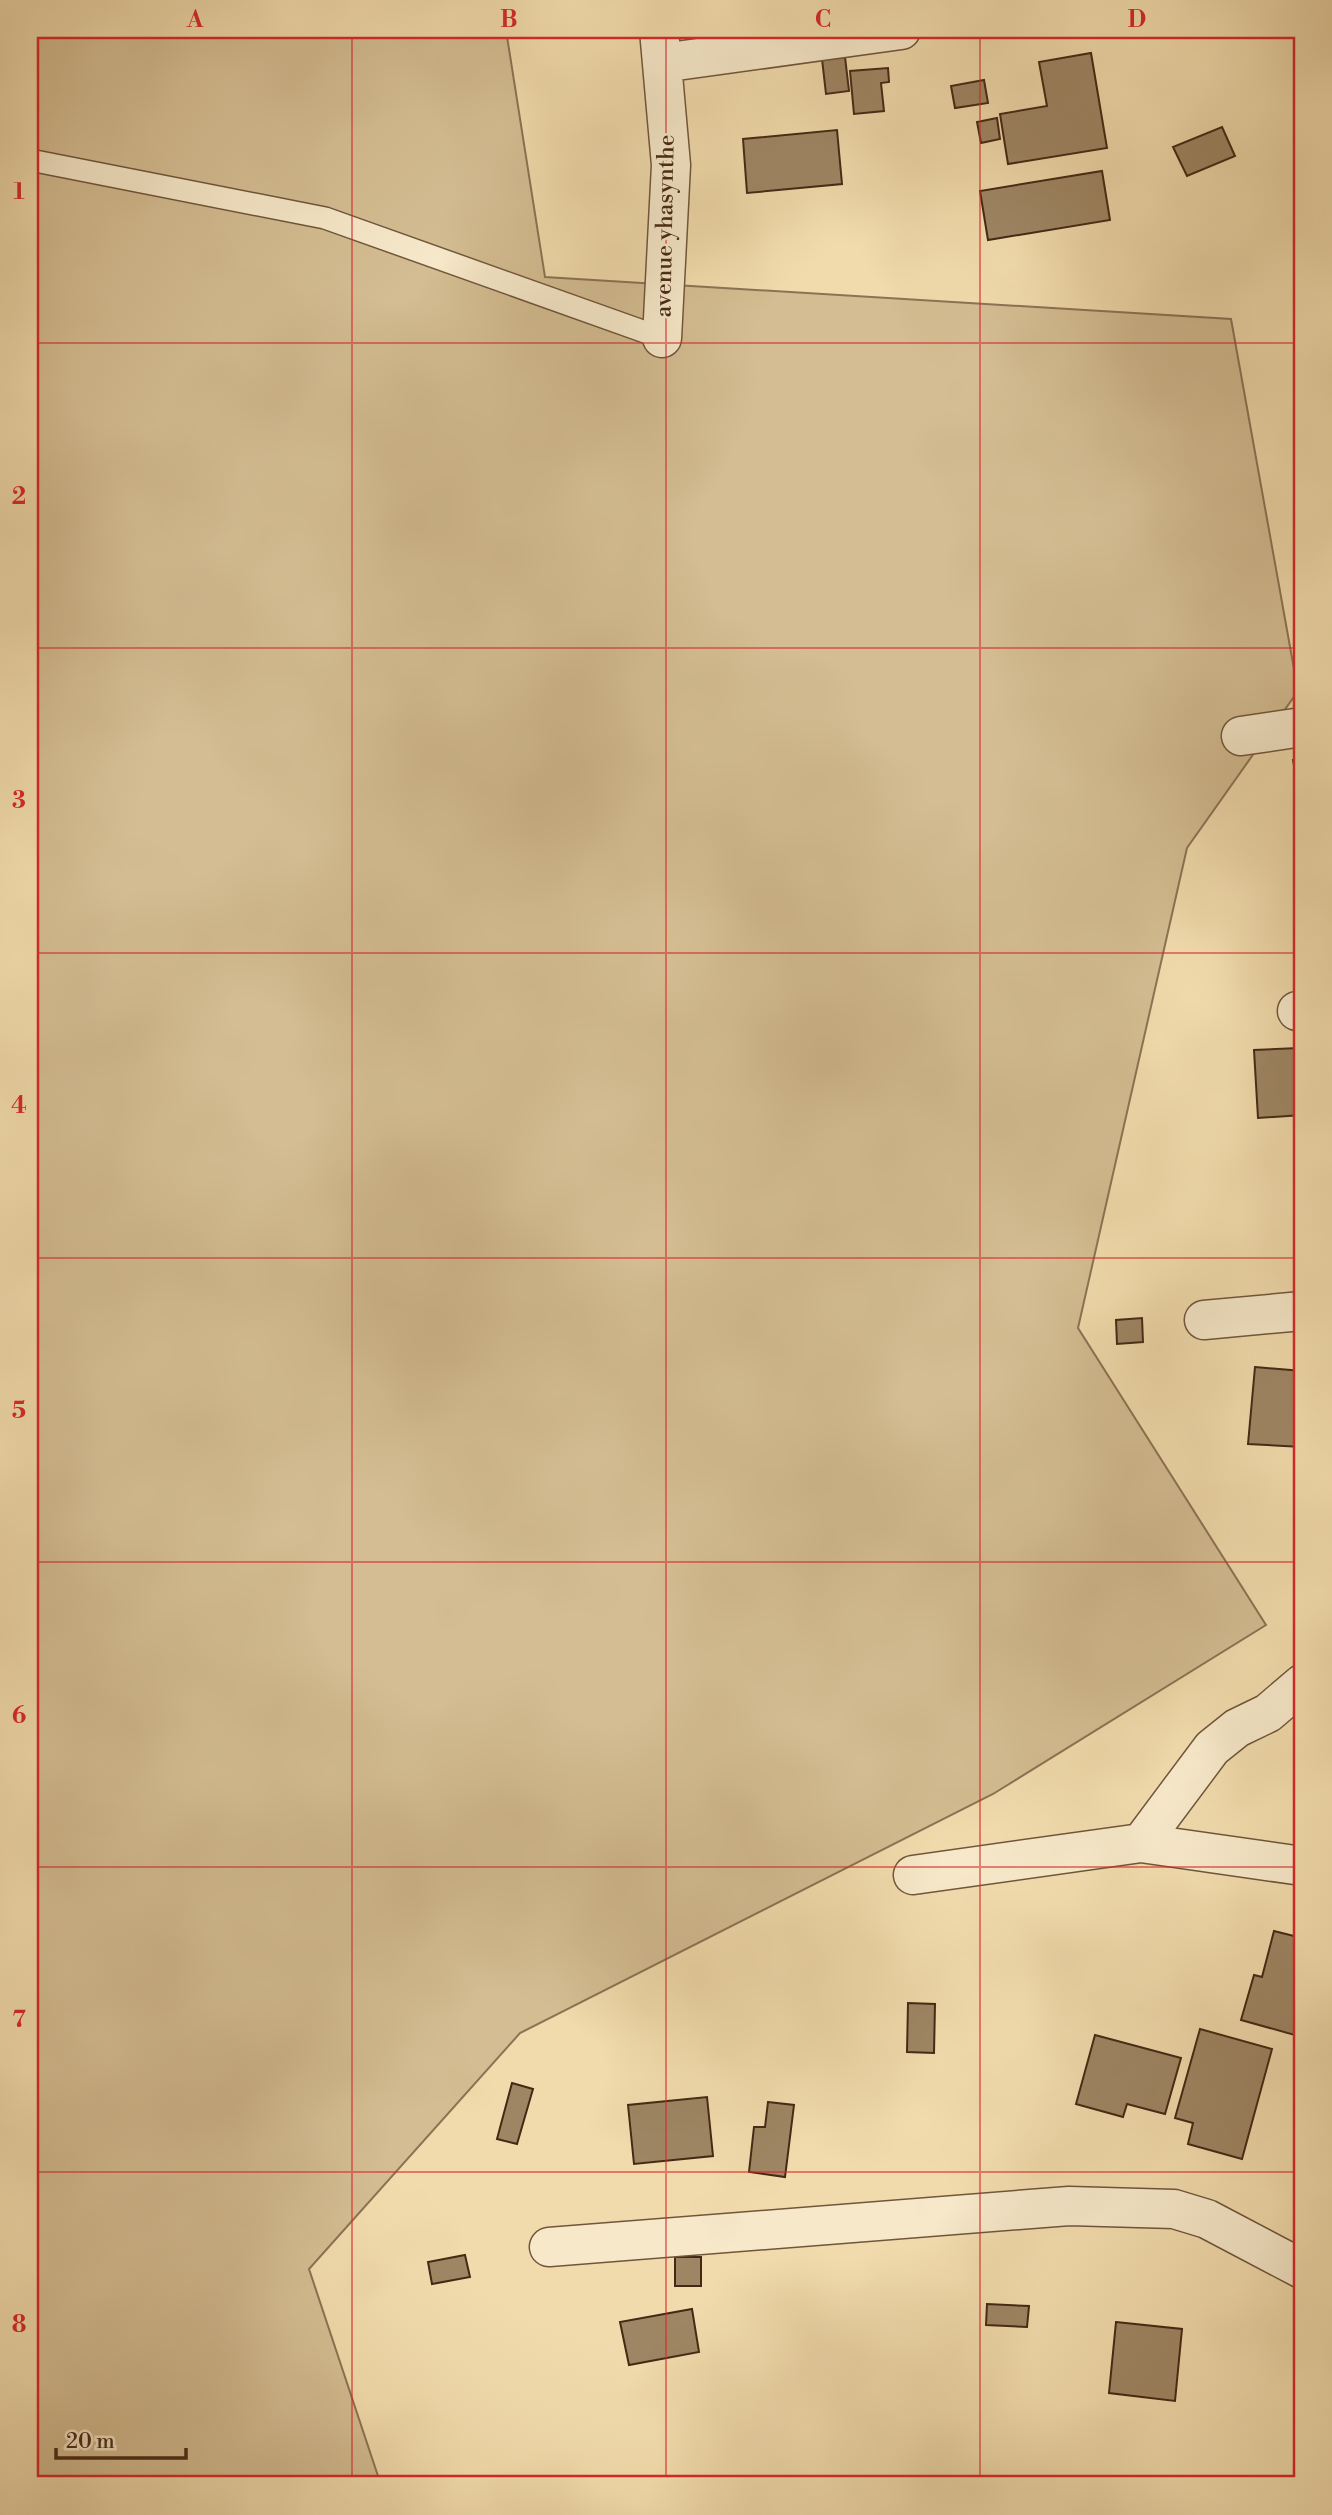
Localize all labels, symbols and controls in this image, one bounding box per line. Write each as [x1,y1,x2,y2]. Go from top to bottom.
text: A [186,6,204,34]
text: B [500,6,518,34]
text: C [815,6,831,34]
text: D [1128,6,1146,34]
street label: avenue yhasynthe [649,134,681,318]
text: 1 [13,178,25,206]
text: 2 [12,483,26,511]
text: 3 [12,787,26,815]
text: 4 [11,1092,27,1120]
text: 5 [12,1397,26,1425]
text: 6 [12,1702,26,1730]
text: 7 [12,2006,26,2034]
text: 8 [12,2311,26,2339]
scale bar [56,2417,186,2461]
text: 20 m [66,2429,115,2455]

